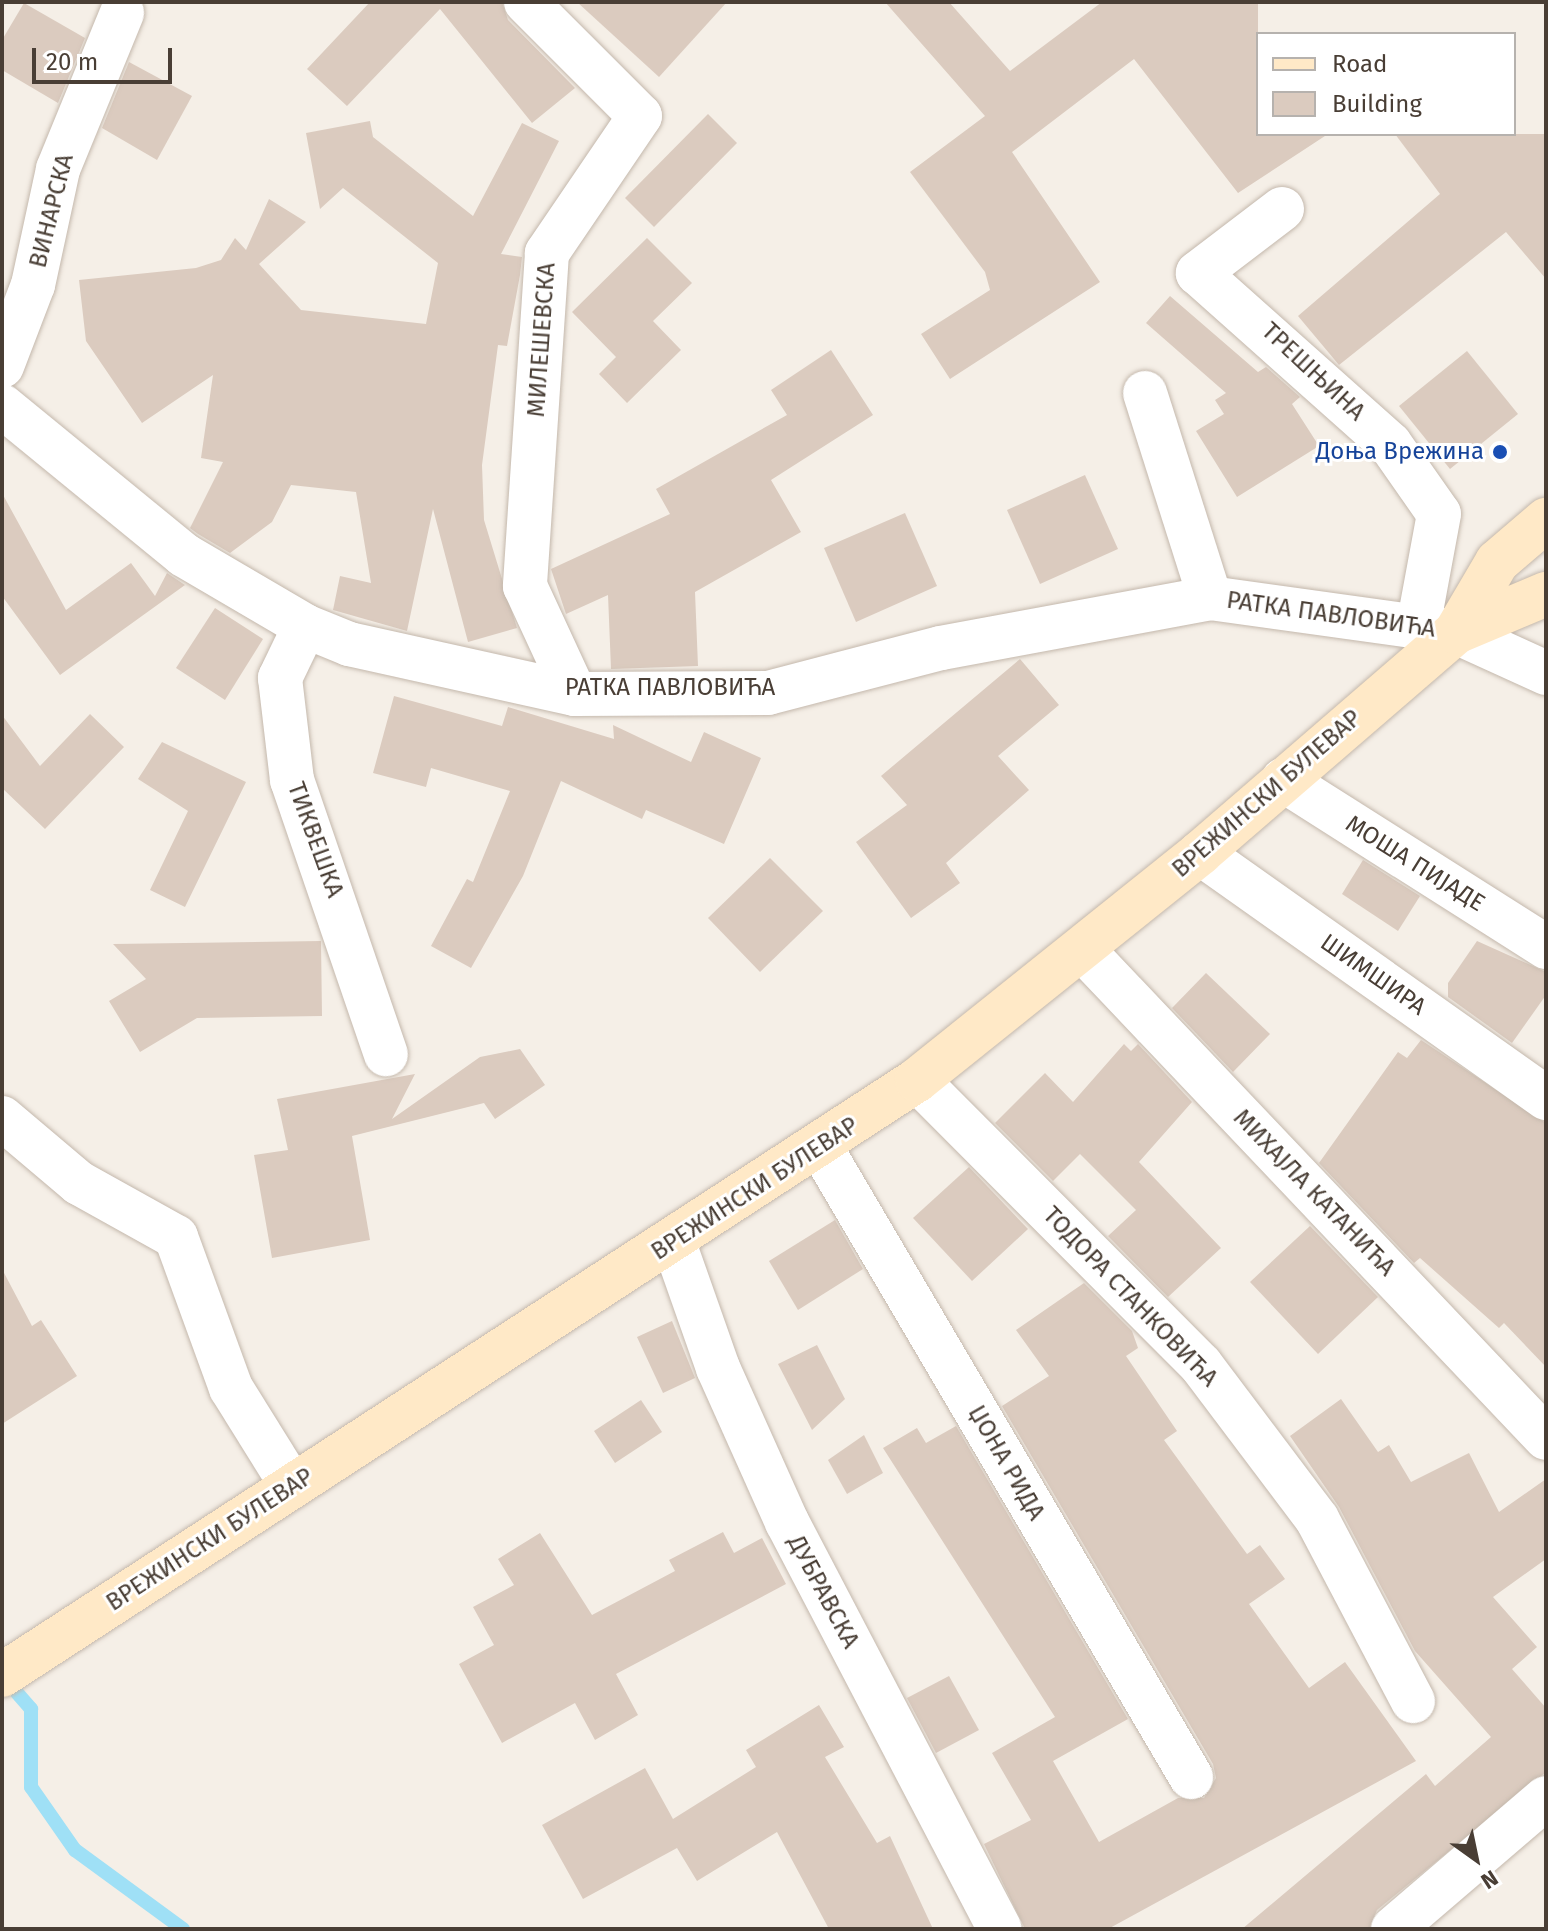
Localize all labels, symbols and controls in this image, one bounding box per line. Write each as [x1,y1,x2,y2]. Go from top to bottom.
scale bar [36,32,176,82]
legend [1256,32,1516,136]
text: 20 m [46,48,98,76]
text: Road [1332,50,1387,78]
text: Building [1332,90,1422,118]
street label: ВИНАРСКА [24,151,80,271]
street label: МИЛЕШЕВСКА [522,262,562,418]
street label: ТРЕШЊИНА [1255,317,1371,427]
place label: Доња Врежина [1316,438,1484,466]
marker: Доња Врежина [1491,443,1509,461]
street label: РАТКА ПАВЛОВИЋА [1225,586,1437,644]
street label: РАТКА ПАВЛОВИЋА [565,674,775,702]
street label: ВРЕЖИНСКИ БУЛЕВАР [1167,704,1367,884]
street label: ТИКВЕШКА [281,778,349,902]
street label: МОША ПИЈАДЕ [1340,810,1490,918]
street label: ШИМШИРА [1315,928,1431,1022]
street label: МИХАЈЛА КАТАНИЋА [1227,1104,1401,1282]
street label: ВРЕЖИНСКИ БУЛЕВАР [646,1111,864,1267]
street label: ТОДОРА СТАНКОВИЋА [1037,1201,1223,1393]
street label: ЏОНА РИДА [962,1400,1050,1526]
street label: ВРЕЖИНСКИ БУЛЕВАР [101,1462,319,1618]
street label: ДУБРАВСКА [781,1531,865,1653]
north arrow [1436,1819,1516,1899]
text: N [1476,1864,1503,1895]

